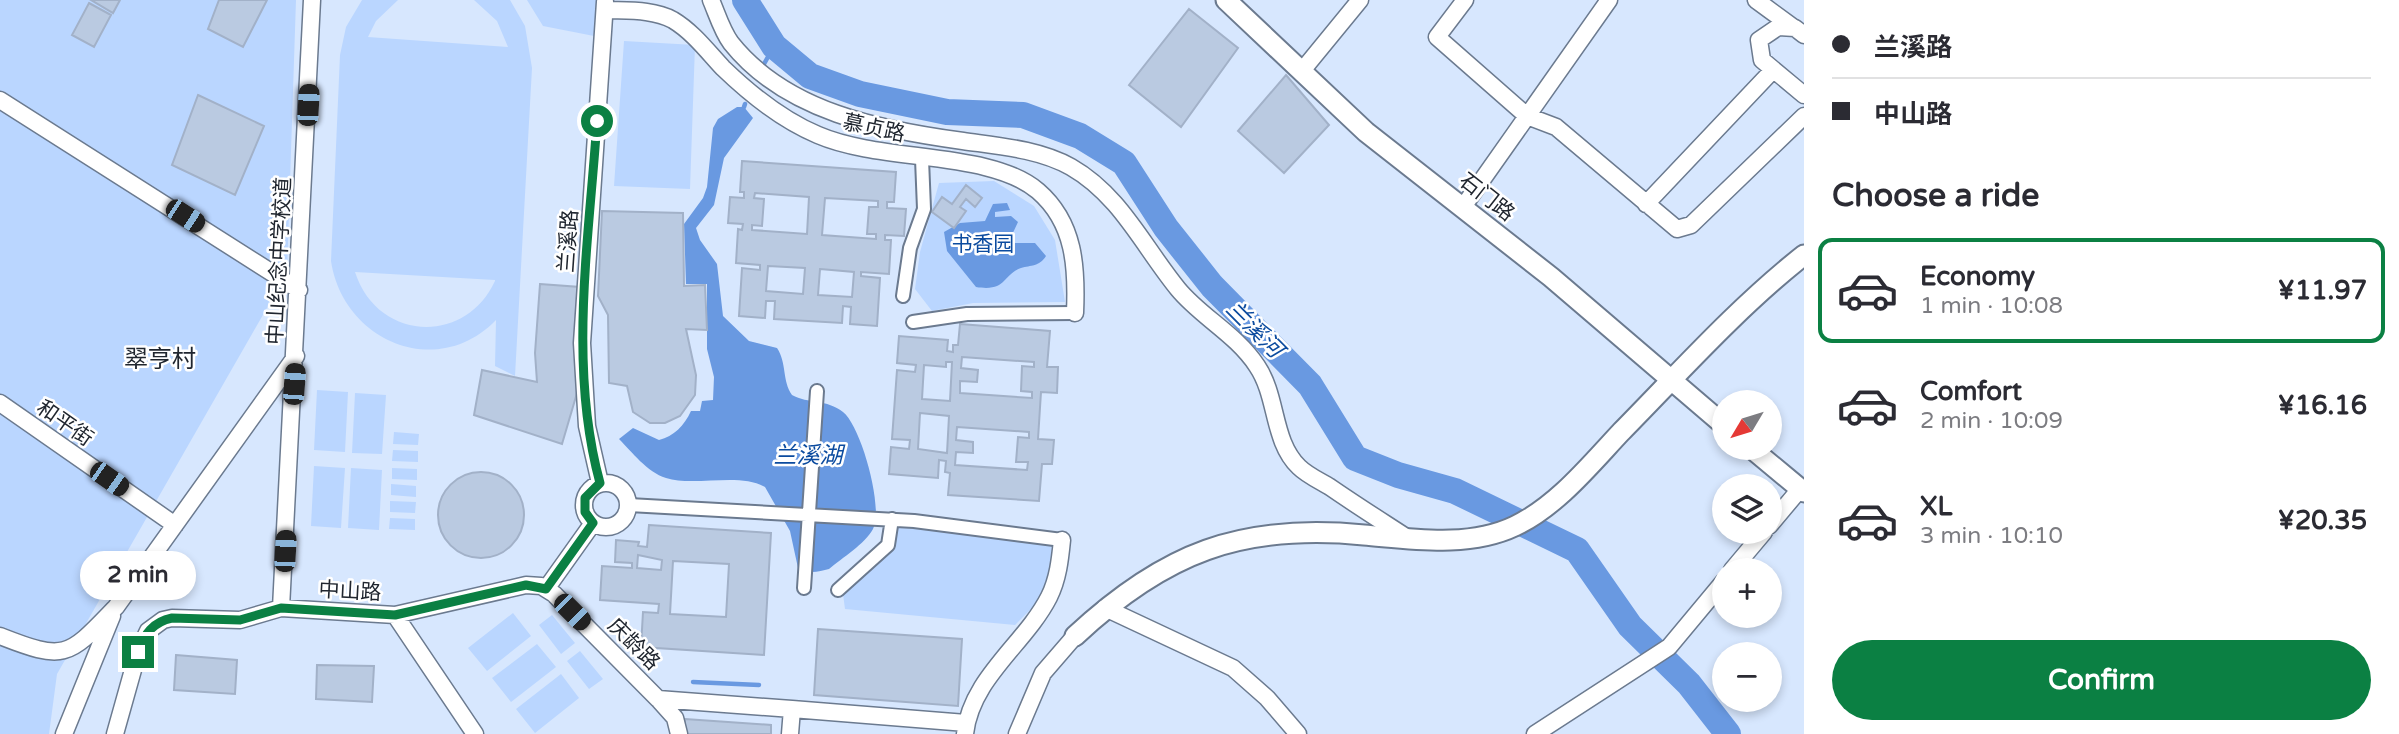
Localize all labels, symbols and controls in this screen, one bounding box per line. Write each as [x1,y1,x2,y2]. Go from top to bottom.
text: 兰溪路 [1874,32,1952,63]
car [297,83,320,127]
text: 中山路 [1874,99,1952,130]
route start [581,105,613,137]
street label: 慕贞路 [840,110,907,147]
street label: 石门路 [1454,168,1519,227]
street label: 中山纪念中学校道 [263,176,296,346]
text: Choose a ride [1832,177,2039,215]
car [162,196,209,236]
street label: 兰溪路 [554,209,583,273]
park label: 书香园 [952,232,1015,257]
icon: car [1836,259,1899,322]
text: Economy [1920,261,2035,292]
text: ¥11.97 [2278,275,2367,306]
text: 1 min · 10:08 [1920,292,2063,320]
water label: 兰溪河 [1220,295,1291,367]
district label: 翠亨村 [124,345,196,374]
car [283,362,306,406]
icon: car [1836,374,1899,437]
text: Comfort [1920,376,2022,407]
north arrow [1712,390,1782,460]
map controls [1712,390,1782,712]
text: ¥16.16 [2278,390,2367,421]
street label: 和平街 [32,395,98,452]
text: 2 min · 10:09 [1920,407,2063,435]
water label: 兰溪湖 [774,442,846,470]
car [86,458,133,500]
button: layers [1712,474,1782,544]
icon: car [1836,489,1899,552]
text: XL [1920,491,1952,522]
text: ¥20.35 [2278,505,2367,536]
text: 3 min · 10:10 [1920,522,2063,550]
car [274,529,297,573]
callout: 2 min [80,550,196,600]
button: + [1712,558,1782,628]
text: 2 min [107,561,169,589]
street label: 中山路 [318,577,382,606]
car [550,590,595,634]
street label: 庆龄路 [603,613,665,675]
route end [122,636,154,668]
button: Confirm [1832,640,2371,720]
button: − [1712,642,1782,712]

